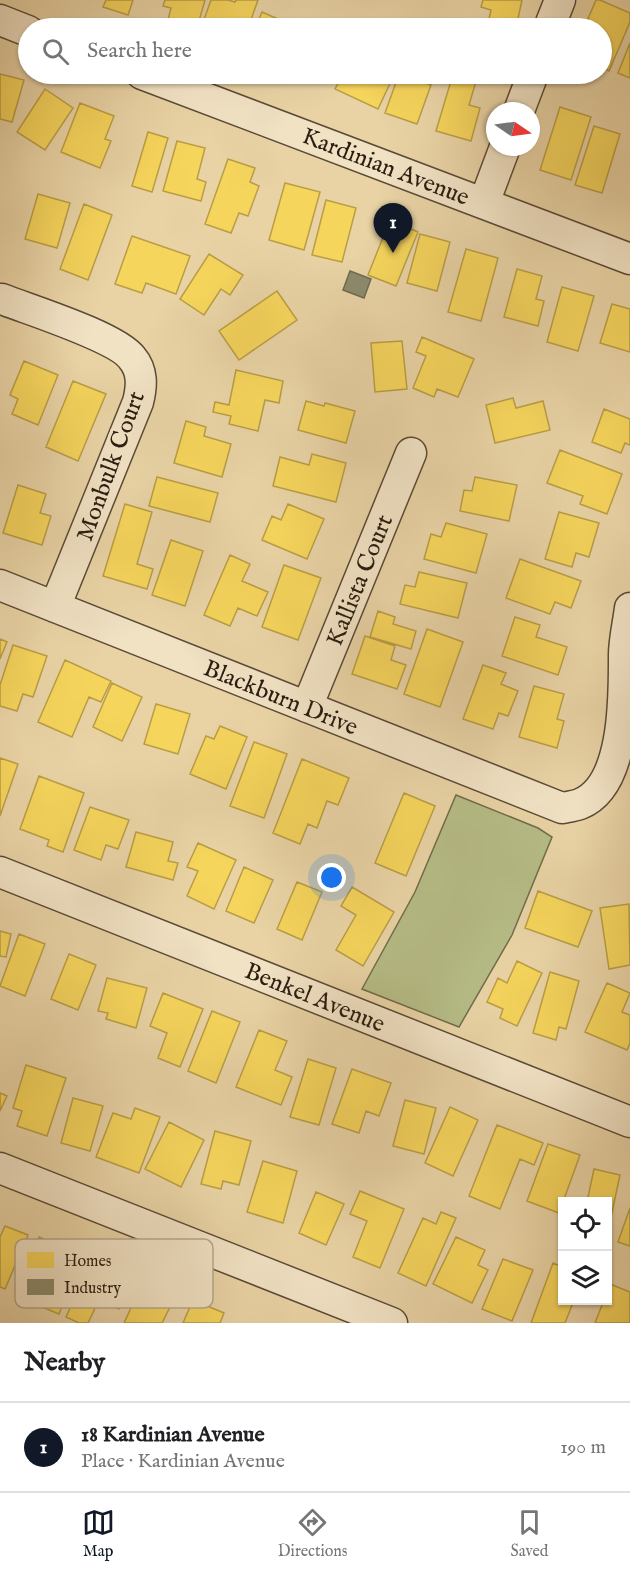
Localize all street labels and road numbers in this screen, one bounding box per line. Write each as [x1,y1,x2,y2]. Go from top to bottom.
street label: Kardinian Avenue [297,121,474,214]
street label: Monbulk Court [70,387,153,546]
street label: Kallista Court [320,510,401,651]
street label: Blackburn Drive [199,653,362,743]
street label: Benkel Avenue [240,956,389,1041]

